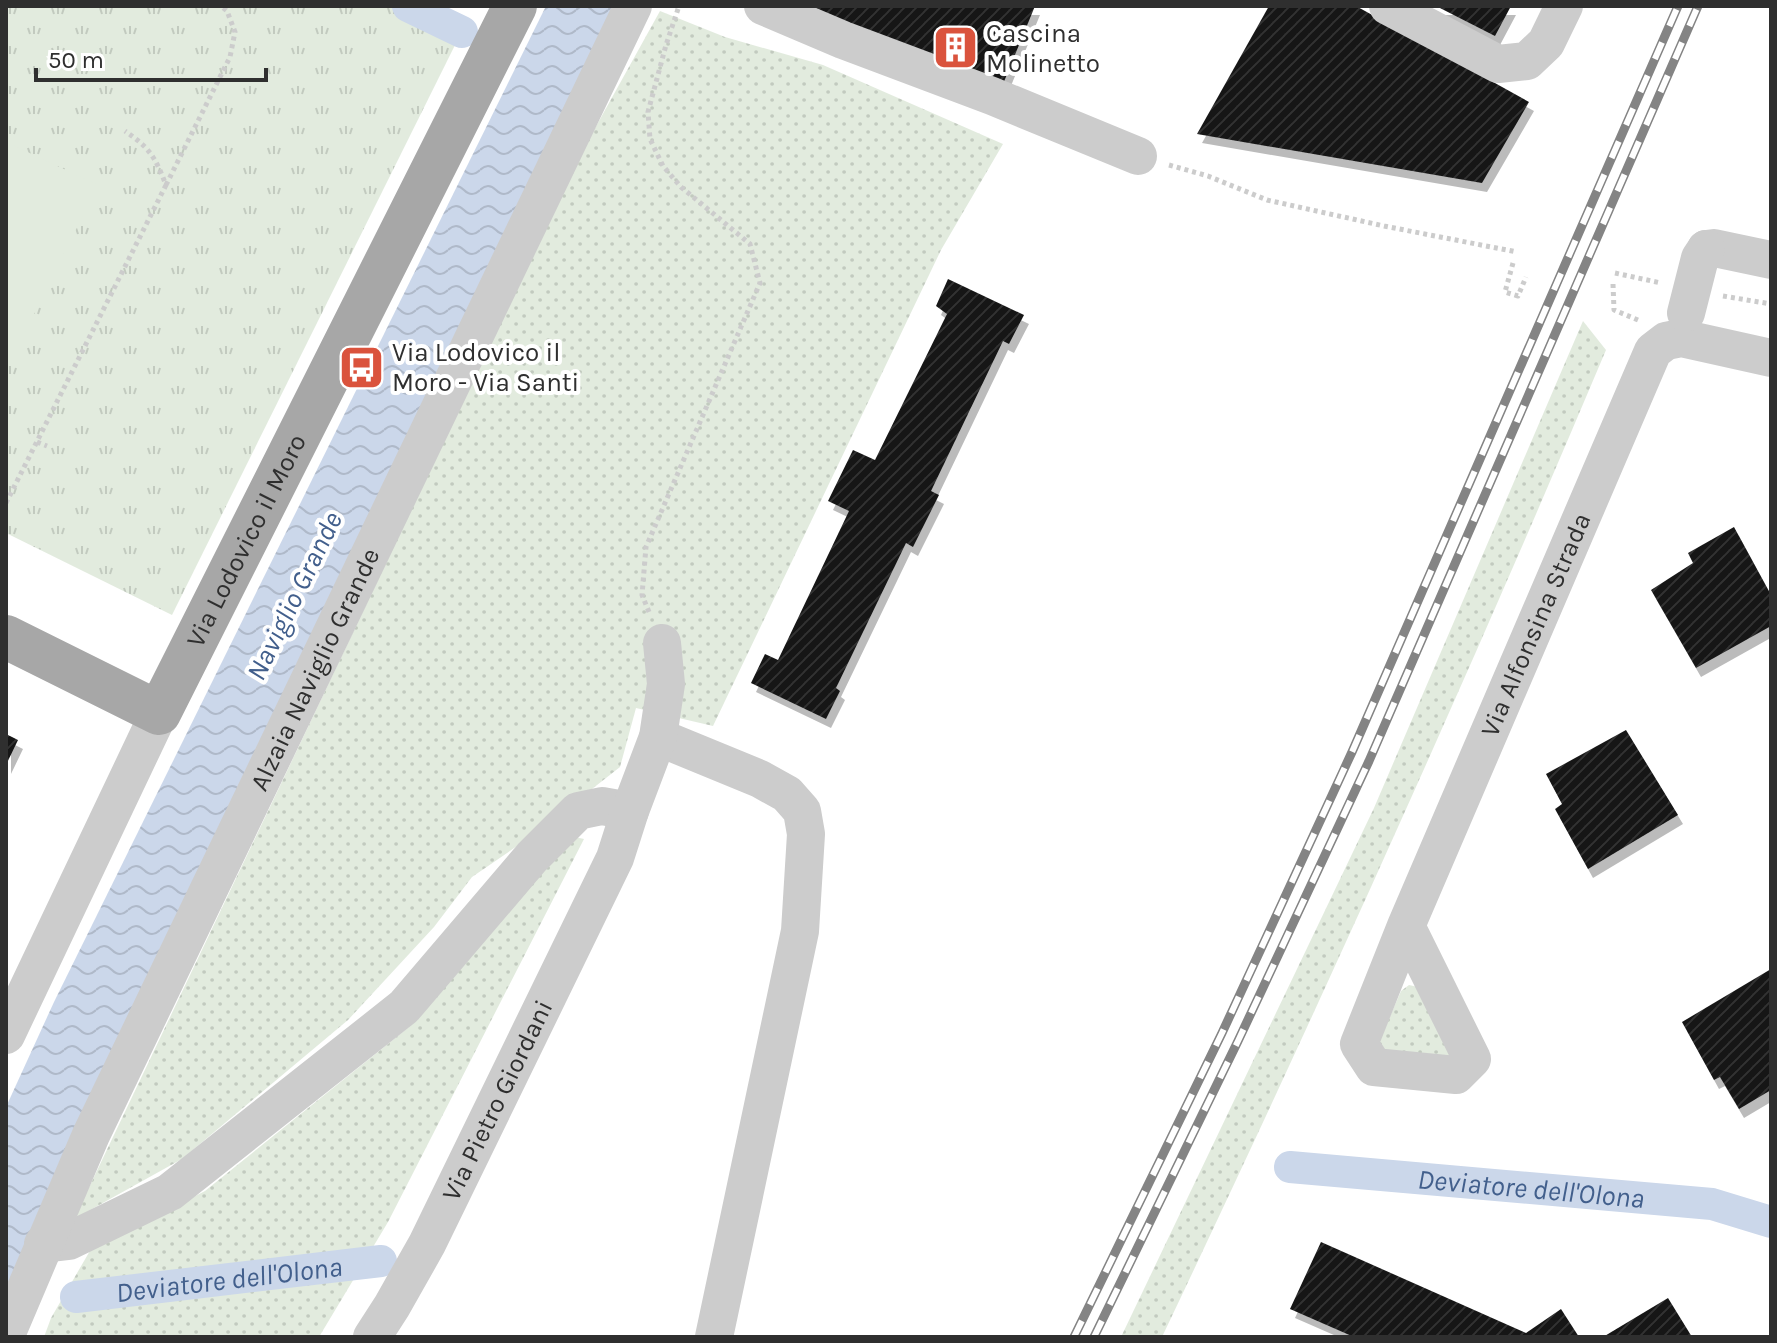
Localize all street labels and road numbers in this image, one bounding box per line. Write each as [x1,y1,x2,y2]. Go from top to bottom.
street label: Via Lodovico il Moro [179,429,312,652]
street label: Via Alfonsina Strada [1474,508,1597,741]
street label: Alzaia Naviglio Grande [243,543,386,795]
street label: Via Pietro Giordani [435,995,559,1206]

